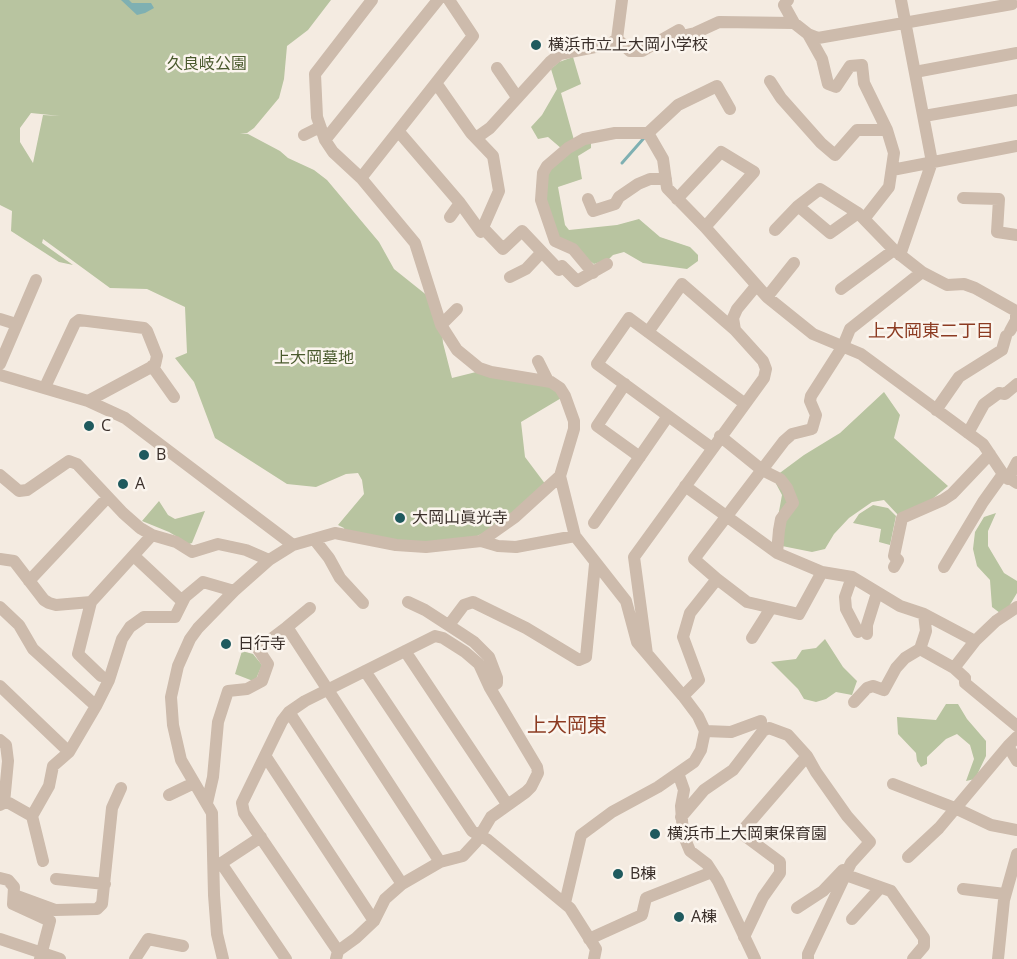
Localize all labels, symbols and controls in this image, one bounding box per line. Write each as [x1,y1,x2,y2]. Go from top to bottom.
place label: 横浜市立上大岡小学校 [548,35,708,55]
marker: 横浜市立上大岡小学校 [529,38,543,52]
park label: 久良岐公園 [167,54,247,74]
district label: 上大岡東二丁目 [868,321,994,343]
park label: 上大岡墓地 [274,348,354,368]
place label: C [101,416,111,436]
marker: C [82,419,96,433]
place label: B [156,445,166,465]
marker: B [137,448,151,462]
place label: A [135,474,145,494]
marker: A [116,477,130,491]
place label: 大岡山眞光寺 [412,508,508,528]
marker: 大岡山眞光寺 [393,511,407,525]
place label: 日行寺 [238,634,286,654]
marker: 日行寺 [219,637,233,651]
district label: 上大岡東 [527,714,607,738]
place label: 横浜市上大岡東保育園 [667,824,827,844]
marker: 横浜市上大岡東保育園 [648,827,662,841]
place label: B棟 [630,864,656,884]
marker: B棟 [611,867,625,881]
place label: A棟 [691,907,717,927]
marker: A棟 [672,910,686,924]

